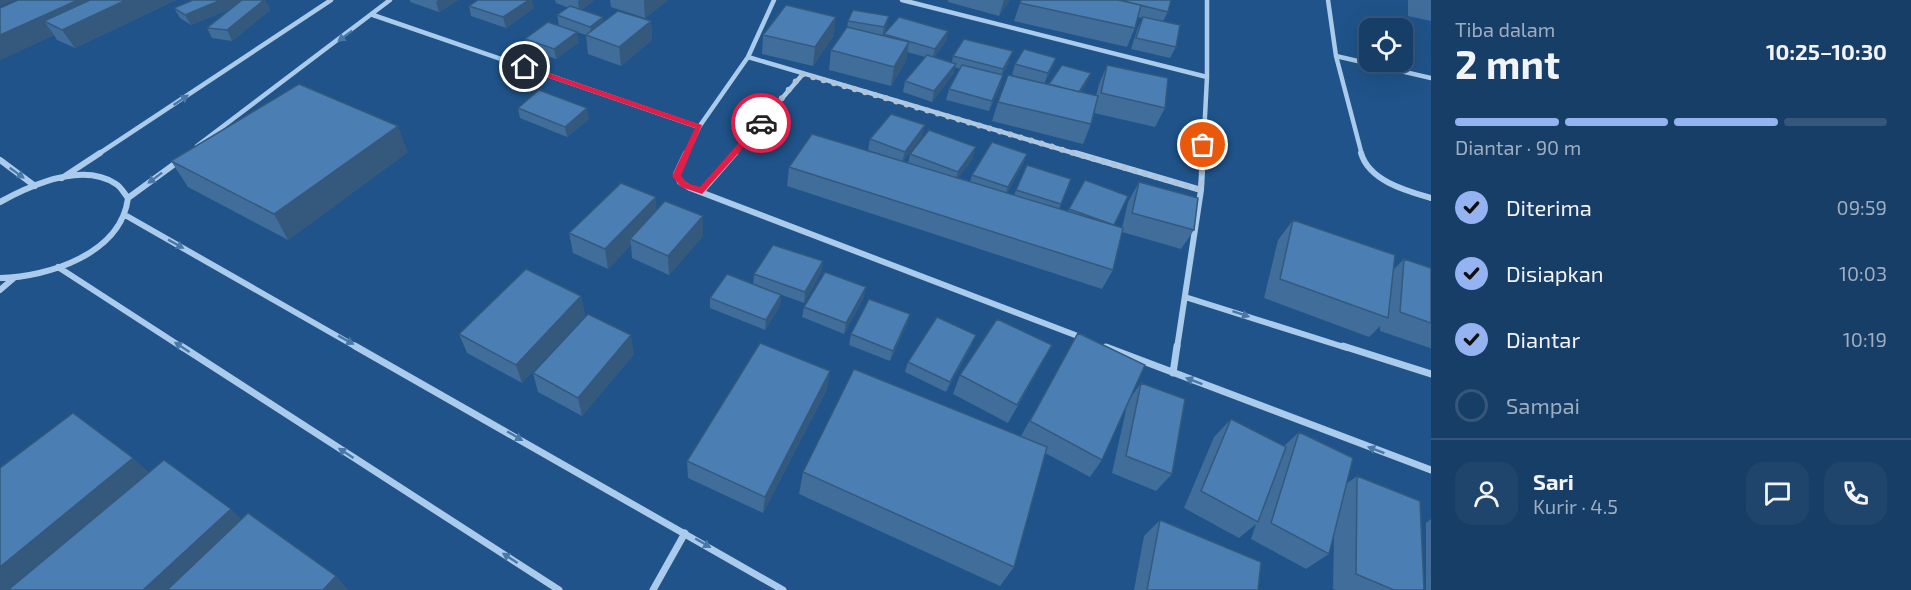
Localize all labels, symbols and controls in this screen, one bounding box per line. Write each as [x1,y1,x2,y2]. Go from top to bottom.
text: Tiba dalam [1455,17,1555,41]
map controls [1359,18,1413,72]
button: locate [1359,18,1413,72]
one-way arrow [337,30,352,42]
text: 10:25–10:30 [1766,38,1887,64]
text: 2 mnt [1455,40,1560,87]
pin [499,41,550,92]
icon: home [508,50,541,83]
courier [731,93,791,153]
one-way arrow [173,94,189,105]
icon: car [745,107,778,140]
pin [1177,119,1228,170]
icon: bag [1186,128,1219,161]
text: Diantar · 90 m [1455,135,1581,159]
one-way arrow [9,167,25,179]
one-way arrow [147,172,163,184]
icon: check [1455,191,1488,224]
text: Diterima [1506,194,1592,220]
text: 09:59 [1837,195,1887,219]
one-way arrow [168,239,185,249]
icon: check [1455,257,1488,290]
text: Disiapkan [1506,260,1604,286]
text: 10:03 [1839,261,1887,285]
one-way arrow [1232,310,1250,320]
icon: check [1455,323,1488,356]
text: Diantar [1506,326,1580,352]
text: 10:19 [1843,327,1887,351]
one-way arrow [338,335,355,345]
one-way arrow [174,342,190,353]
one-way arrow [1185,375,1203,385]
text: Sampai [1506,392,1580,418]
one-way arrow [507,431,524,441]
one-way arrow [1367,444,1385,454]
one-way arrow [338,447,354,458]
button: person [1455,462,1518,525]
button: chat [1746,462,1809,525]
button: phone [1824,462,1887,525]
text: Sari [1533,468,1574,494]
text: Kurir · 4.5 [1533,494,1618,518]
one-way arrow [695,538,711,549]
one-way arrow [501,553,518,564]

